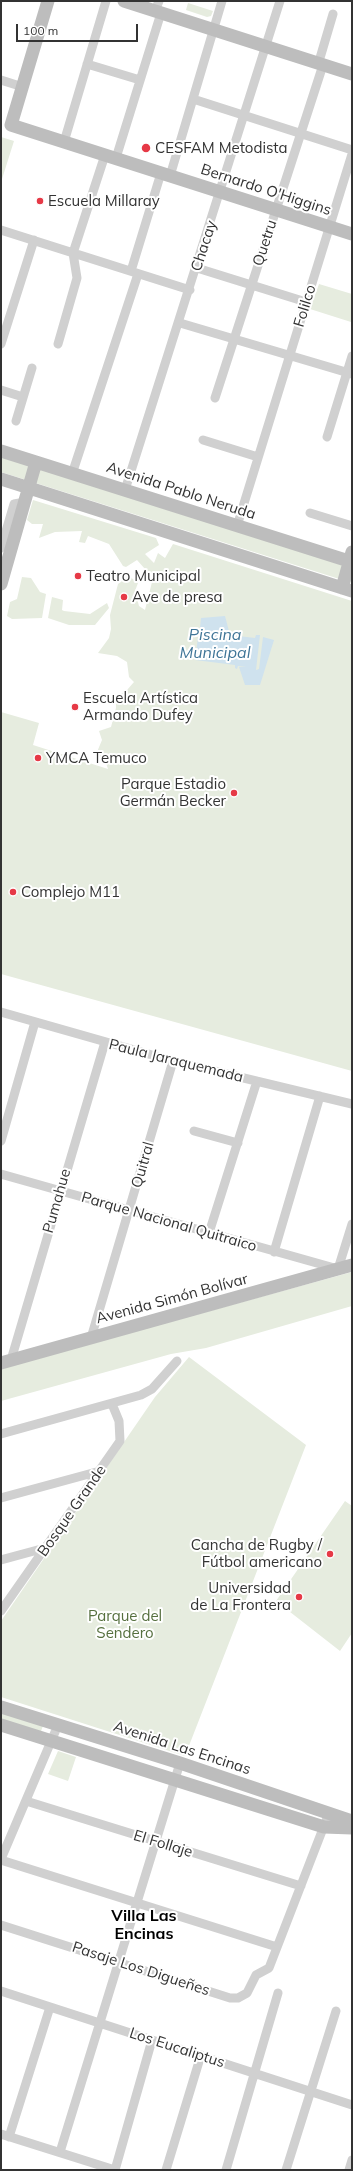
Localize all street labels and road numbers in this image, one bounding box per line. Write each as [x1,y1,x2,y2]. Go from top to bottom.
street label: Bernardo O'Higgins [198,160,334,220]
street label: Chacay [187,218,221,274]
street label: Quetru [249,218,281,268]
street label: Folilco [290,283,320,329]
street label: Avenida Pablo Neruda [104,458,258,524]
street label: Paula Jaraquemada [107,1036,245,1086]
street label: Quitral [128,1140,158,1190]
street label: Pumahue [39,1167,75,1235]
street label: Parque Nacional Quitraico [79,1188,259,1256]
street label: Avenida Simón Bolívar [94,1270,250,1328]
street label: Bosque Grande [34,1462,110,1560]
street label: Avenida Las Encinas [111,1717,253,1779]
street label: El Follaje [131,1826,195,1862]
street label: Pasaje Los Digueñes [70,1938,212,2000]
street label: Los Eucaliptus [127,2024,227,2072]

